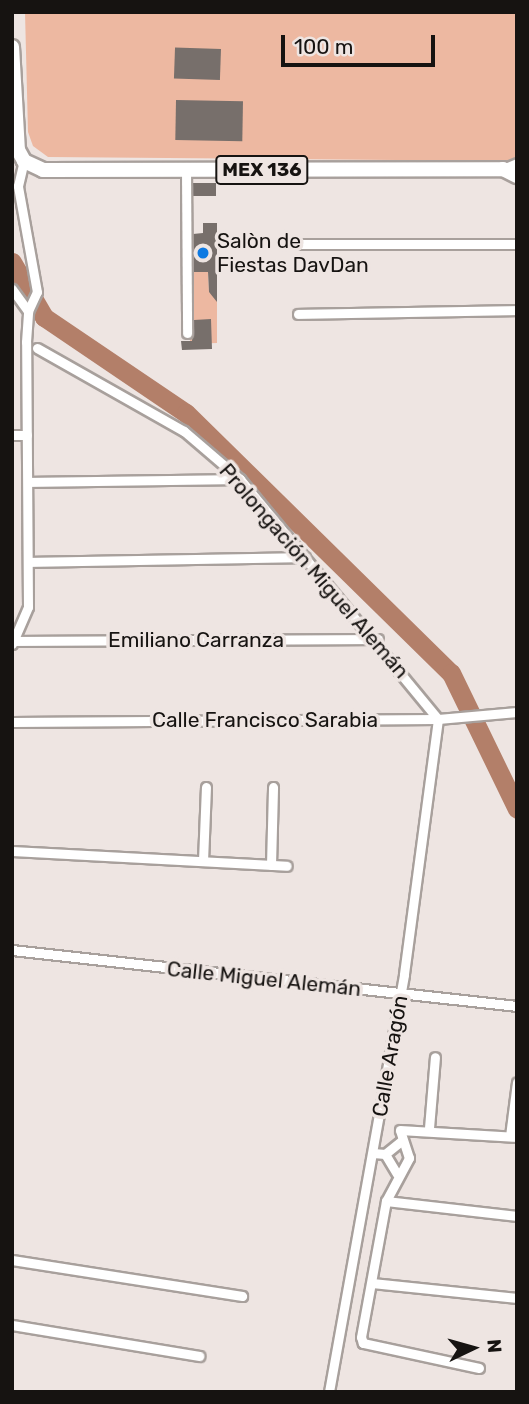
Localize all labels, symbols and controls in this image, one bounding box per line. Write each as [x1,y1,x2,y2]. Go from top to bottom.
scale bar [284,21,438,65]
text: 100 m [294,34,353,59]
road number: MEX 136 [215,154,309,186]
place label: Salòn de Fiestas DavDan [217,228,369,278]
marker: Salòn de Fiestas DavDan [195,245,211,261]
street label: Prolongación Miguel Alemán [214,458,414,684]
street label: Emiliano Carranza [108,627,284,653]
street label: Calle Francisco Sarabia [152,707,378,733]
street label: Calle Miguel Alemán [165,956,363,1002]
street label: Calle Aragón [367,993,413,1119]
north arrow [438,1313,508,1383]
text: N [482,1338,506,1354]

